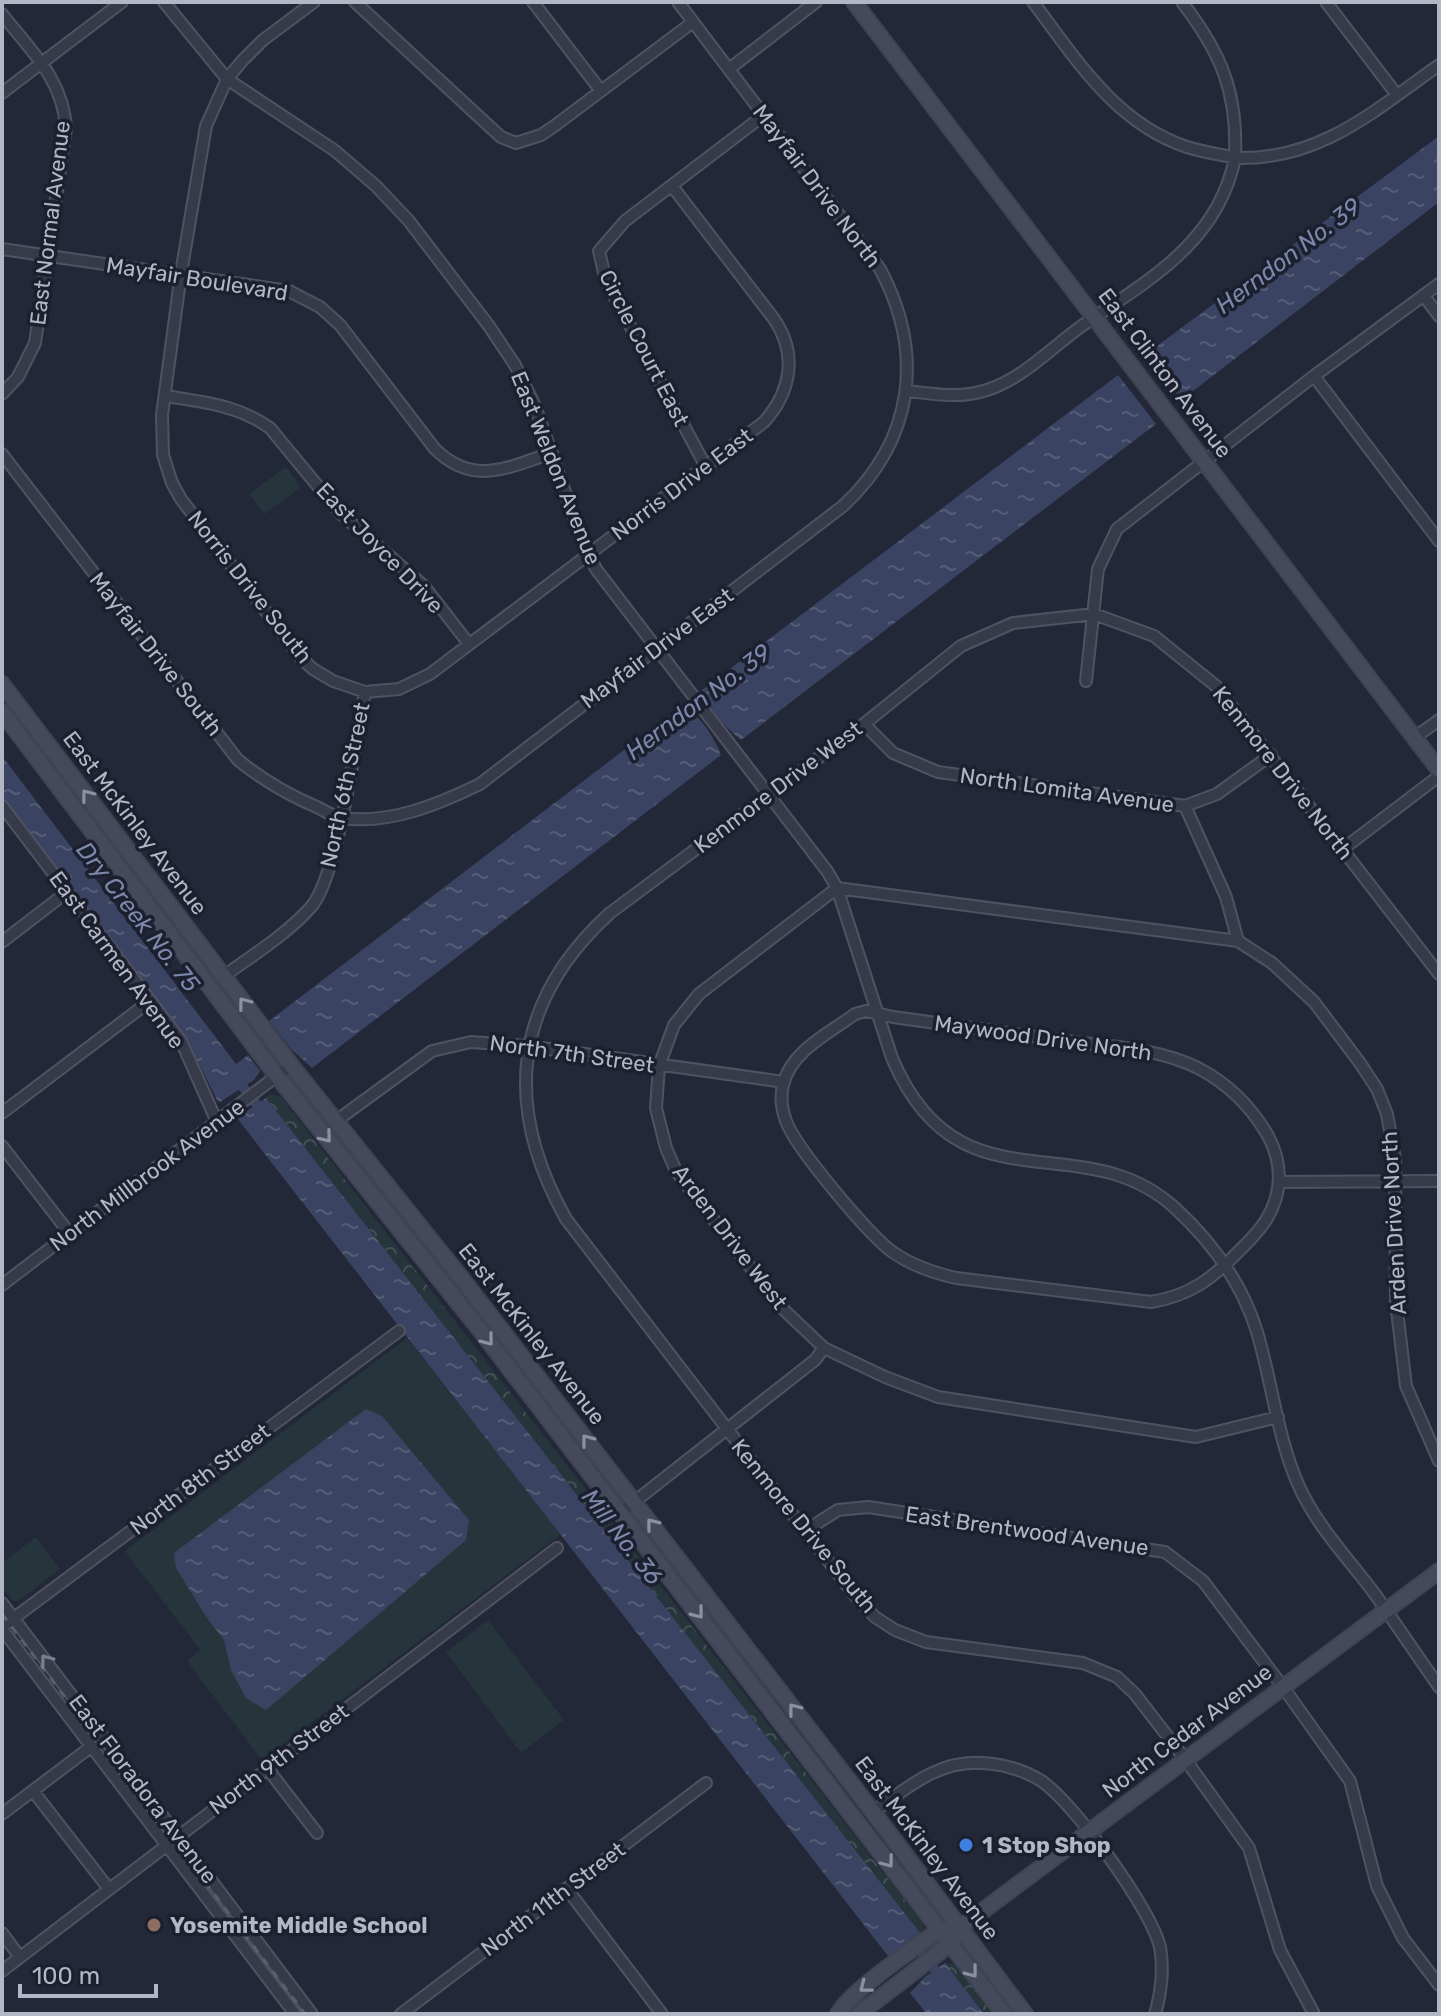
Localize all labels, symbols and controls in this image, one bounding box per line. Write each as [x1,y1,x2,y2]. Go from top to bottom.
street label: Mayfair Drive North [747,99,887,273]
street label: East Normal Avenue [24,119,76,327]
water label: Herndon No. 39 [1210,192,1366,319]
street label: Mayfair Boulevard [104,251,290,307]
street label: Circle Court East [593,265,695,431]
street label: East Clinton Avenue [1092,283,1238,463]
street label: East Weldon Avenue [505,367,607,569]
street label: Norris Drive East [606,422,758,546]
street label: East Joyce Drive [311,477,449,619]
street label: Norris Drive South [182,505,318,669]
street label: Mayfair Drive South [84,567,228,741]
street label: Mayfair Drive East [575,582,739,714]
water label: Herndon No. 39 [620,638,776,765]
street label: Kenmore Drive North [1207,681,1359,865]
street label: North 6th Street [314,700,376,870]
street label: Kenmore Drive West [689,715,868,859]
street label: East McKinley Avenue [57,726,213,920]
street label: North Lomita Avenue [958,762,1176,818]
one-way arrow [82,790,96,804]
water label: Dry Creek No. 75 [71,836,206,998]
street label: East Carmen Avenue [44,866,190,1054]
one-way arrow [239,997,253,1011]
street label: Maywood Drive North [933,1009,1153,1067]
street label: North 7th Street [488,1029,656,1079]
street label: North Millbrook Avenue [44,1093,250,1257]
one-way arrow [316,1128,331,1142]
street label: Arden Drive North [1376,1131,1412,1315]
street label: Arden Drive West [667,1159,793,1315]
street label: East McKinley Avenue [453,1238,611,1430]
one-way arrow [479,1332,493,1346]
street label: North 8th Street [125,1417,276,1541]
one-way arrow [582,1434,596,1449]
street label: Kenmore Drive South [725,1434,883,1618]
water label: Mill No. 36 [576,1484,668,1590]
street label: East Brentwood Avenue [904,1501,1150,1561]
one-way arrow [647,1518,661,1533]
one-way arrow [688,1604,702,1619]
one-way arrow [42,1655,56,1669]
street label: North Cedar Avenue [1097,1658,1277,1804]
street label: East Floradora Avenue [63,1689,223,1889]
street label: North 9th Street [204,1698,354,1820]
one-way arrow [789,1704,804,1718]
street label: East McKinley Avenue [849,1751,1005,1945]
place label: 1 Stop Shop [982,1832,1111,1859]
street label: North 11th Street [476,1836,631,1962]
marker: 1 Stop Shop [957,1836,975,1854]
one-way arrow [878,1854,892,1868]
place label: Yosemite Middle School [170,1912,428,1939]
marker: Yosemite Middle School [145,1916,163,1934]
scale bar [20,1948,156,1998]
text: 100 m [32,1962,100,1990]
one-way arrow [962,1963,976,1978]
one-way arrow [860,1977,874,1991]

